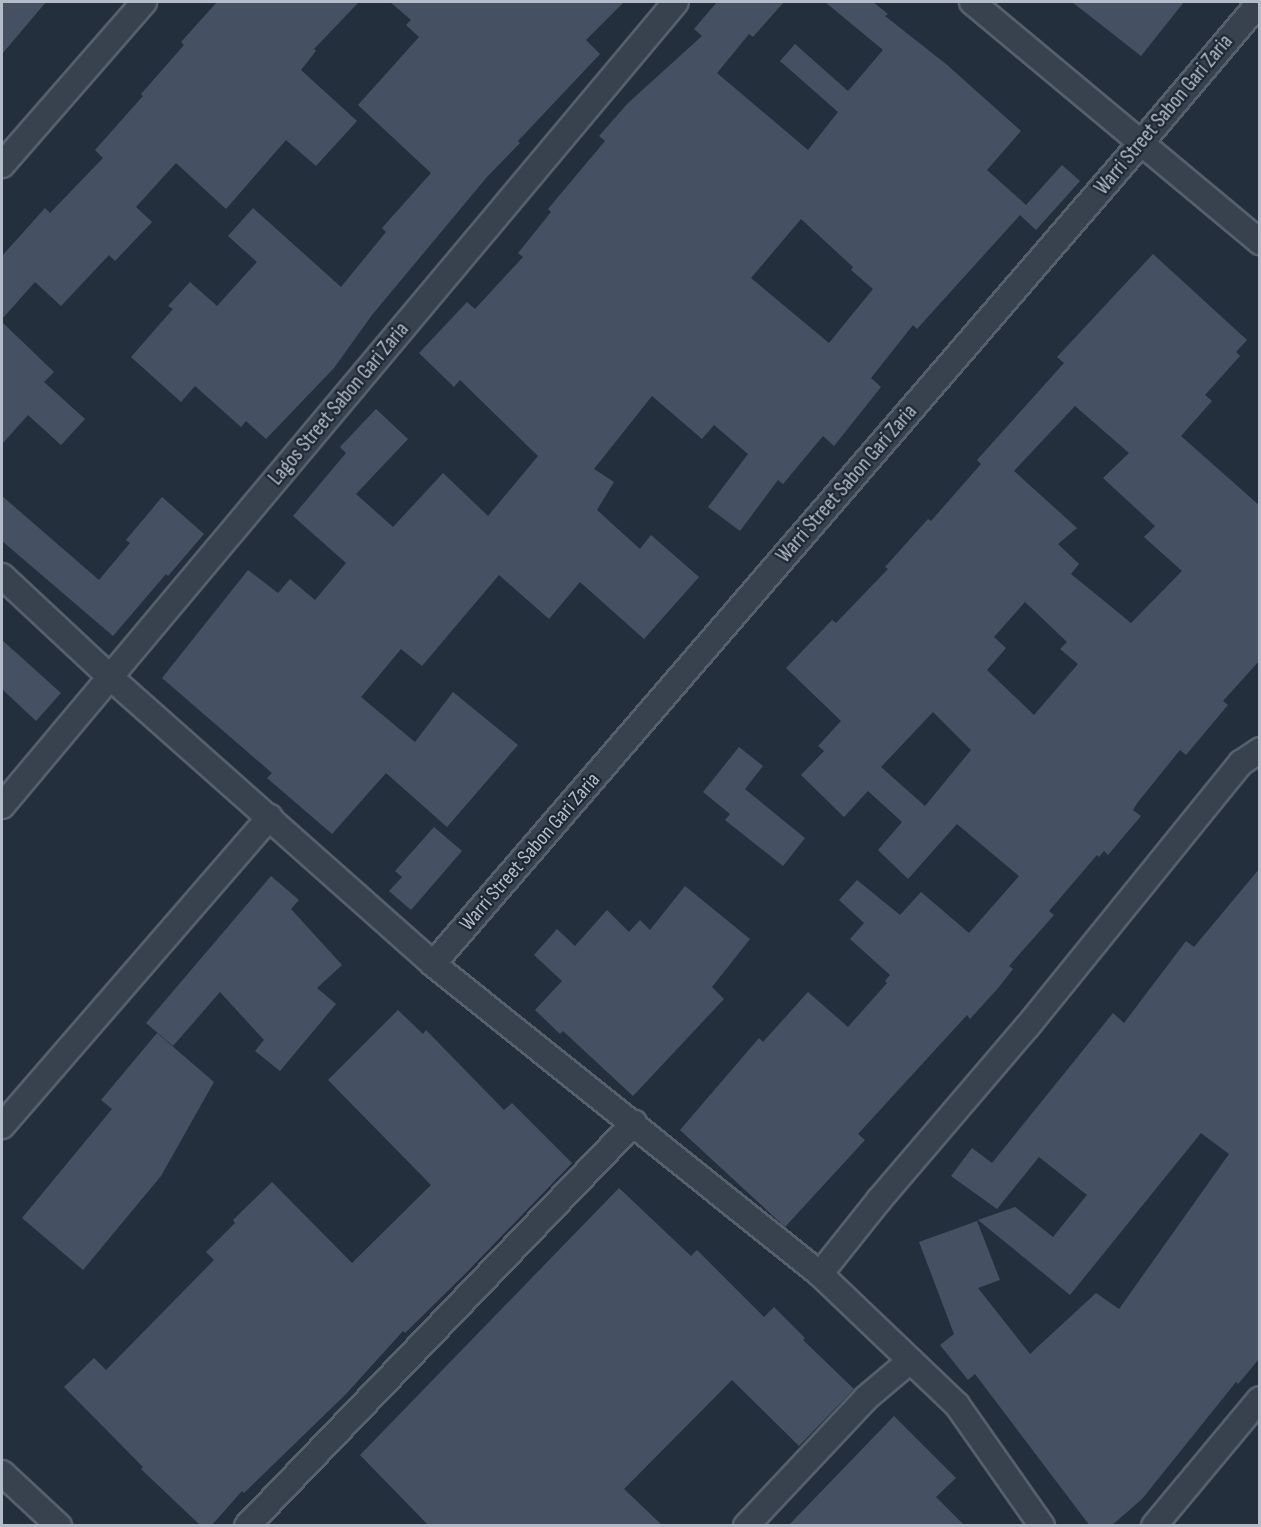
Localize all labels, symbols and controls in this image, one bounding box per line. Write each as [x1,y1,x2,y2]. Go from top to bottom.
street label: Warri Street Sabon Gari Zaria [1090,30,1238,200]
street label: Lagos Street Sabon Gari Zaria [264,318,414,490]
street label: Warri Street Sabon Gari Zaria [771,400,923,568]
street label: Warri Street Sabon Gari Zaria [454,768,606,936]

